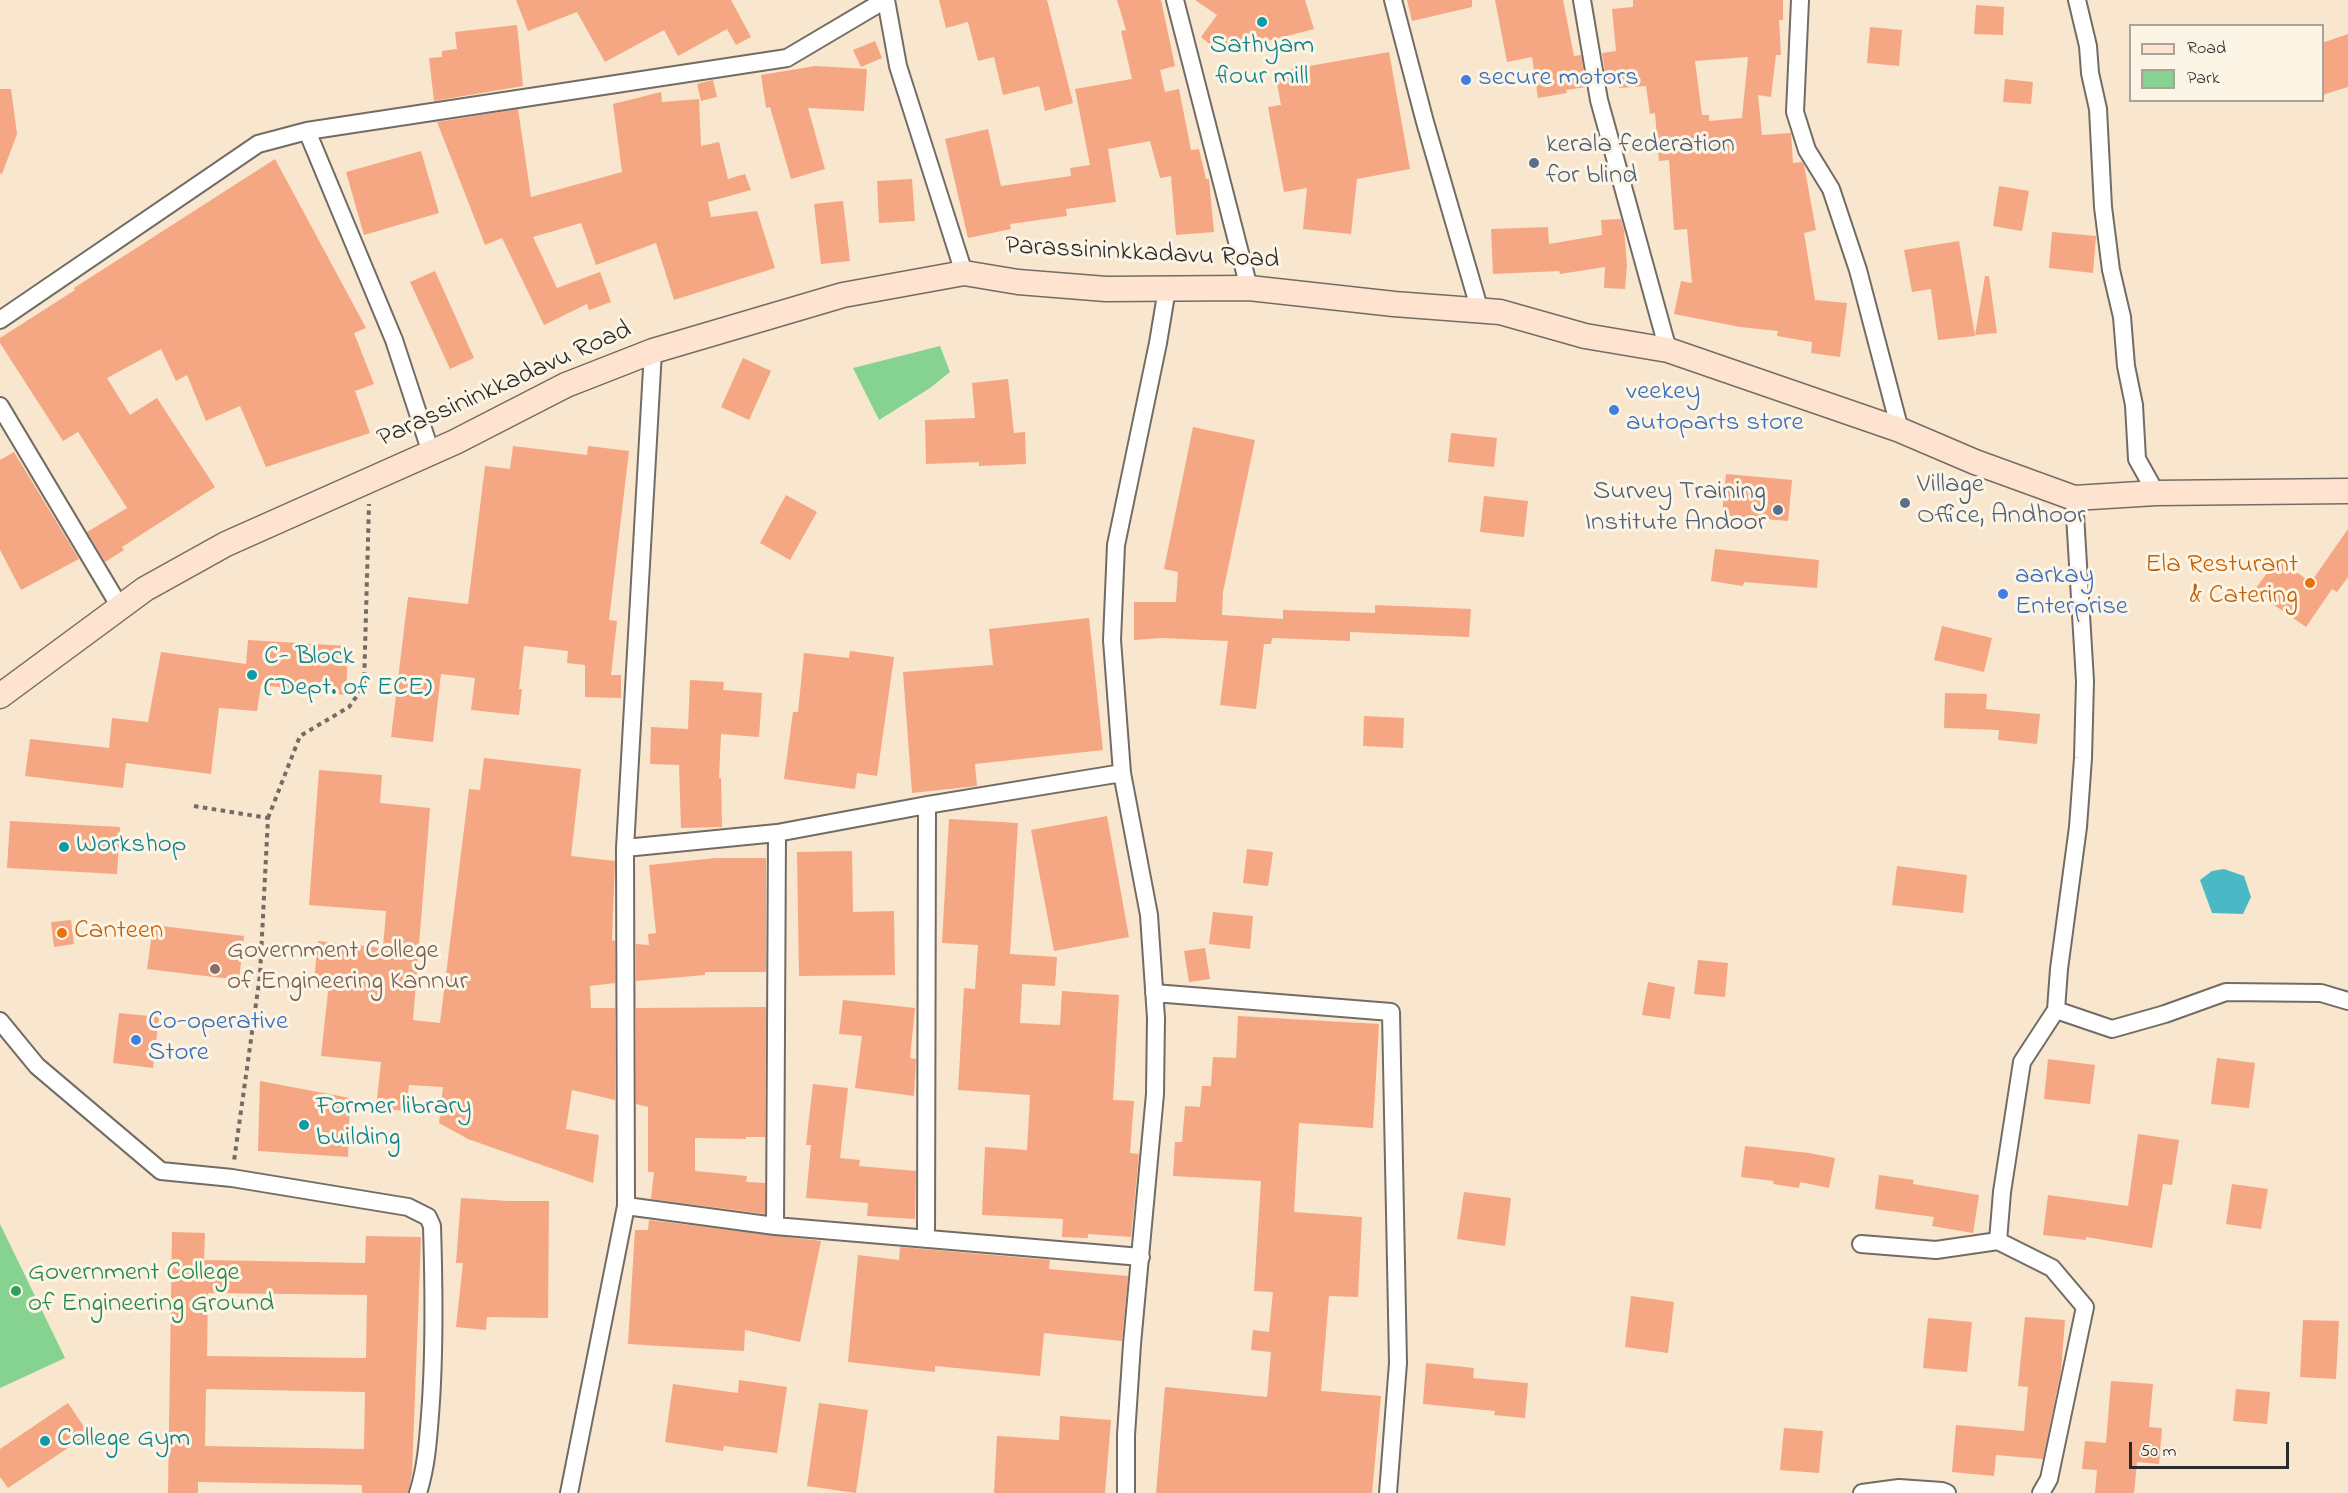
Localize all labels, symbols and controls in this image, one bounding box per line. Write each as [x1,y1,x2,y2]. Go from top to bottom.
marker: Sathyam flour mill [1255,15,1269,29]
legend [2129,24,2324,102]
place label: Sathyam flour mill [1210,32,1314,95]
text: Road [2187,36,2226,62]
place label: secure motors [1478,64,1639,96]
text: Park [2187,66,2220,92]
marker: secure motors [1459,73,1473,87]
place label: kerala federation for blind [1546,131,1735,194]
marker: kerala federation for blind [1527,156,1541,170]
street label: Parassininkkadavu Road [1004,232,1280,278]
street label: Parassininkkadavu Road [373,315,637,457]
place label: veekey autoparts store [1626,378,1804,441]
marker: veekey autoparts store [1607,403,1621,417]
place label: Village Office, Andhoor [1917,471,2085,534]
place label: Survey Training Institute Andoor [1585,478,1766,541]
marker: Village Office, Andhoor [1898,496,1912,510]
marker: Survey Training Institute Andoor [1771,503,1785,517]
place label: Ela Resturant & Catering [2145,551,2298,614]
place label: aarkay Enterprise [2015,562,2128,625]
marker: Ela Resturant & Catering [2303,576,2317,590]
marker: aarkay Enterprise [1996,587,2010,601]
place label: C- Block (Dept. of ECE) [264,643,432,706]
marker: C- Block (Dept. of ECE) [245,668,259,682]
place label: Workshop [76,831,186,863]
marker: Workshop [57,840,71,854]
place label: Canteen [74,917,163,949]
marker: Canteen [55,926,69,940]
place label: Government College of Engineering Kannur [227,937,468,1000]
marker: Government College of Engineering Kannur [208,962,222,976]
place label: Co-operative Store [148,1008,288,1071]
marker: Co-operative Store [129,1033,143,1047]
place label: Former library building [316,1093,472,1156]
marker: Former library building [297,1118,311,1132]
place label: Government College of Engineering Ground [28,1259,274,1322]
marker: Government College of Engineering Ground [9,1284,23,1298]
place label: College Gym [57,1425,190,1457]
scale bar [2132,1430,2292,1468]
marker: College Gym [38,1434,52,1448]
text: 50 m [2140,1439,2177,1465]

